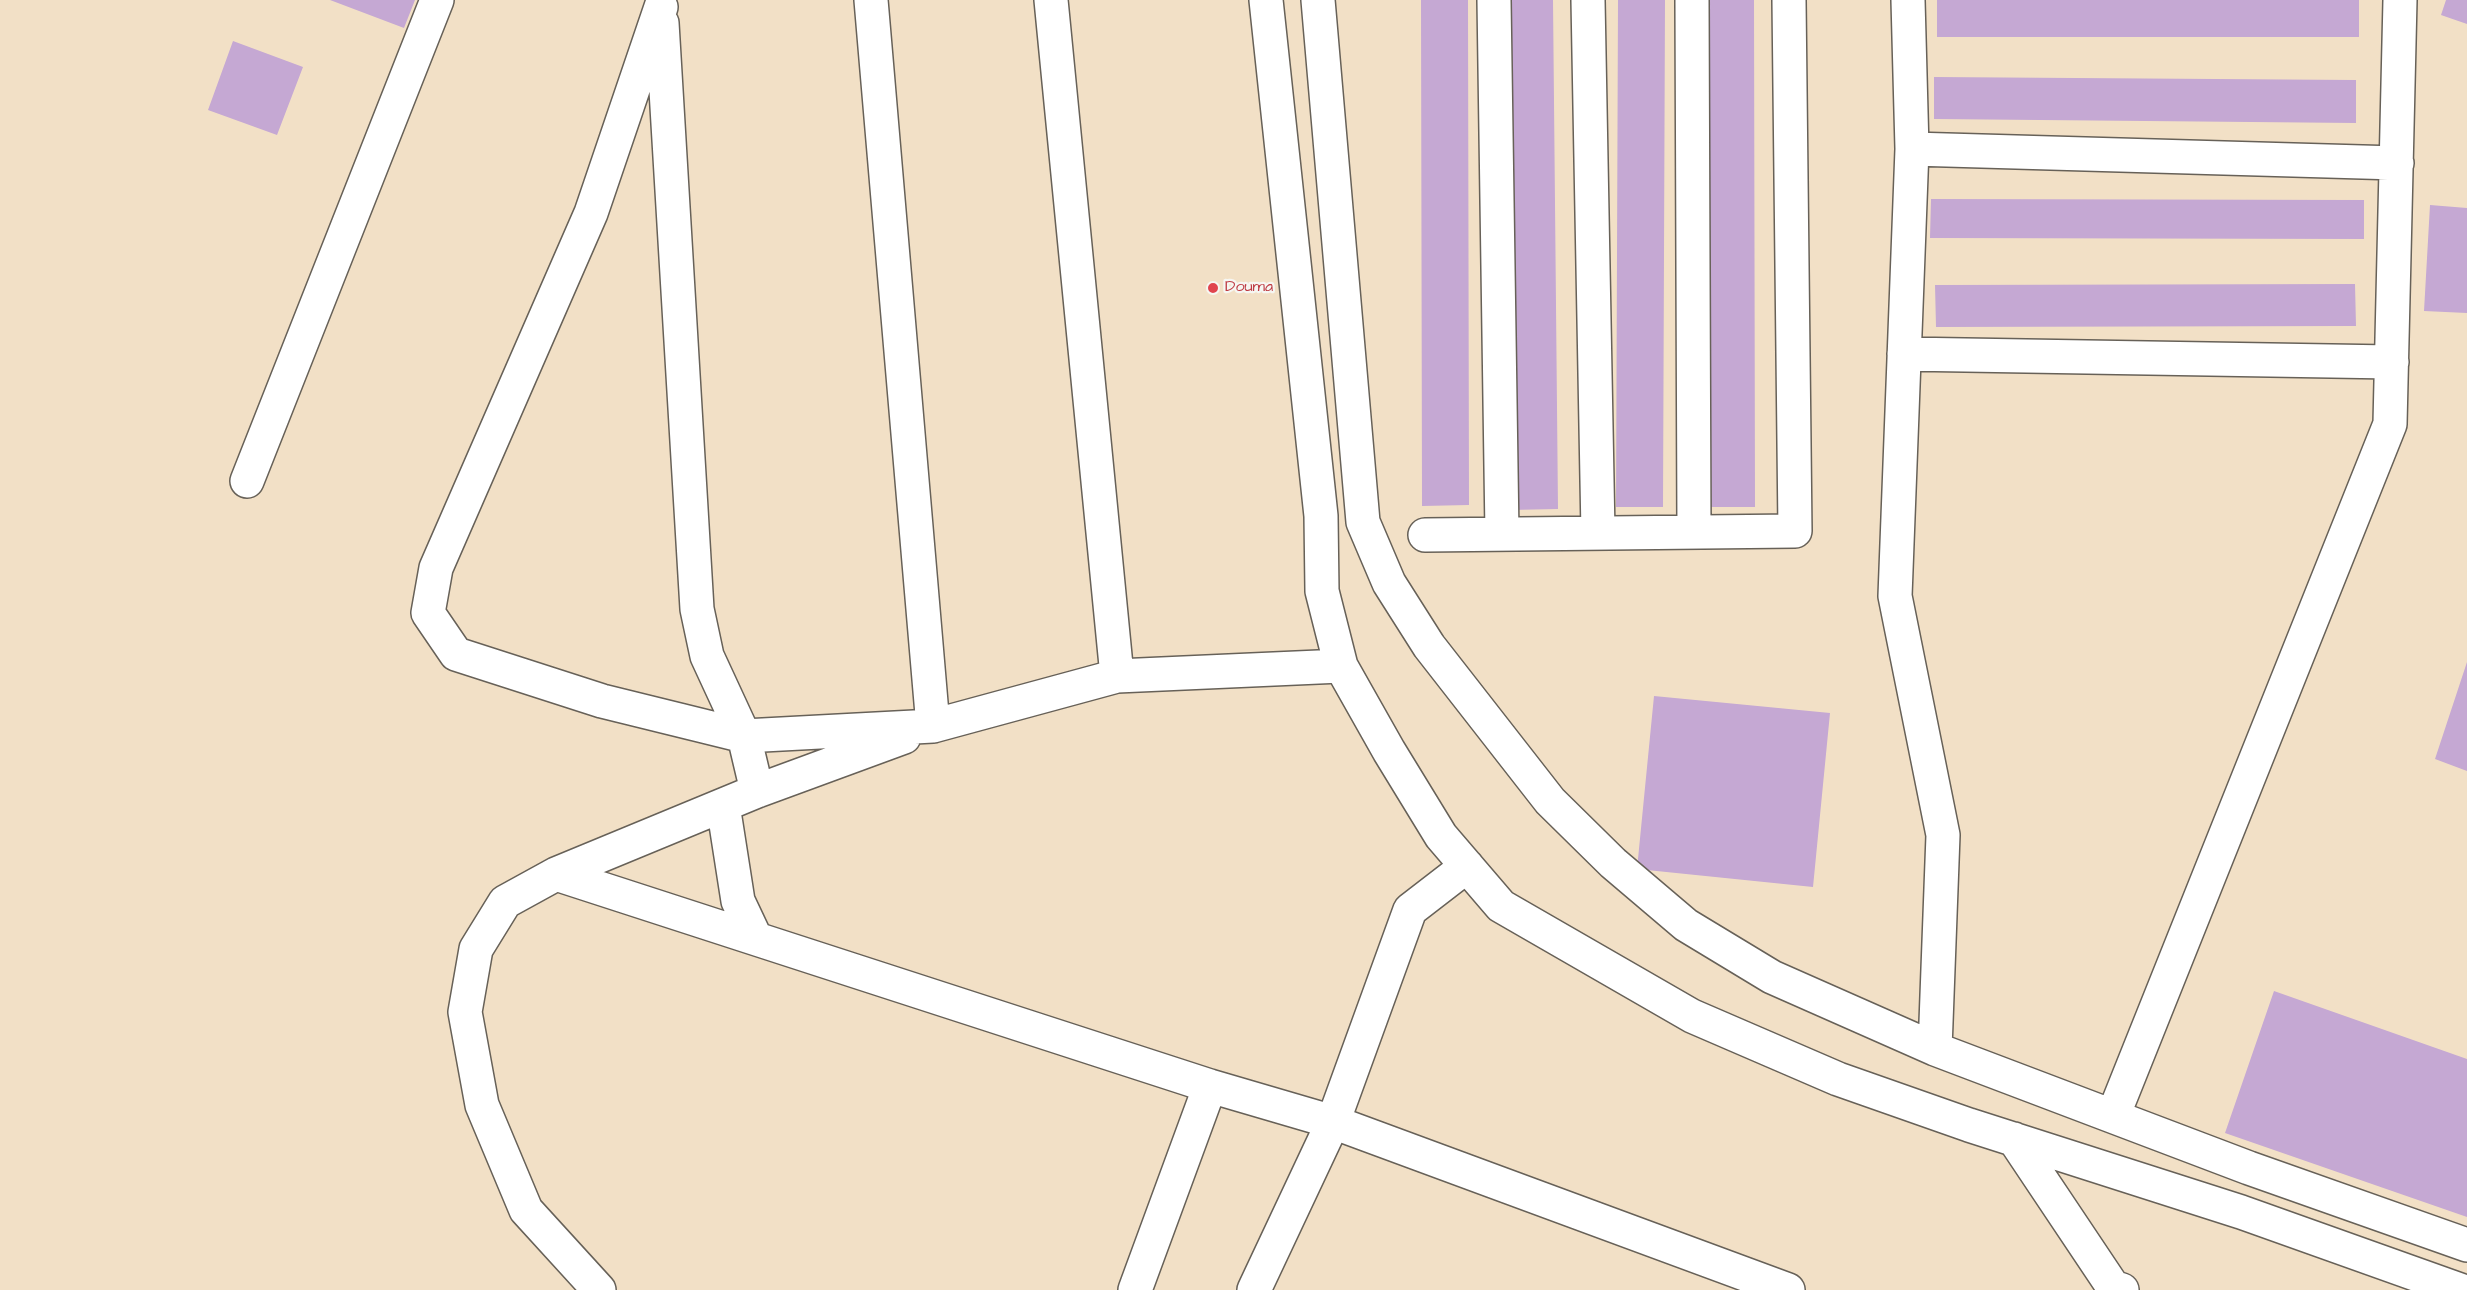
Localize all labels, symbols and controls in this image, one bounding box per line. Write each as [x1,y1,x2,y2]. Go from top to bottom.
place label: Douma [1225,278,1273,298]
marker: Douma [1206,281,1220,295]

